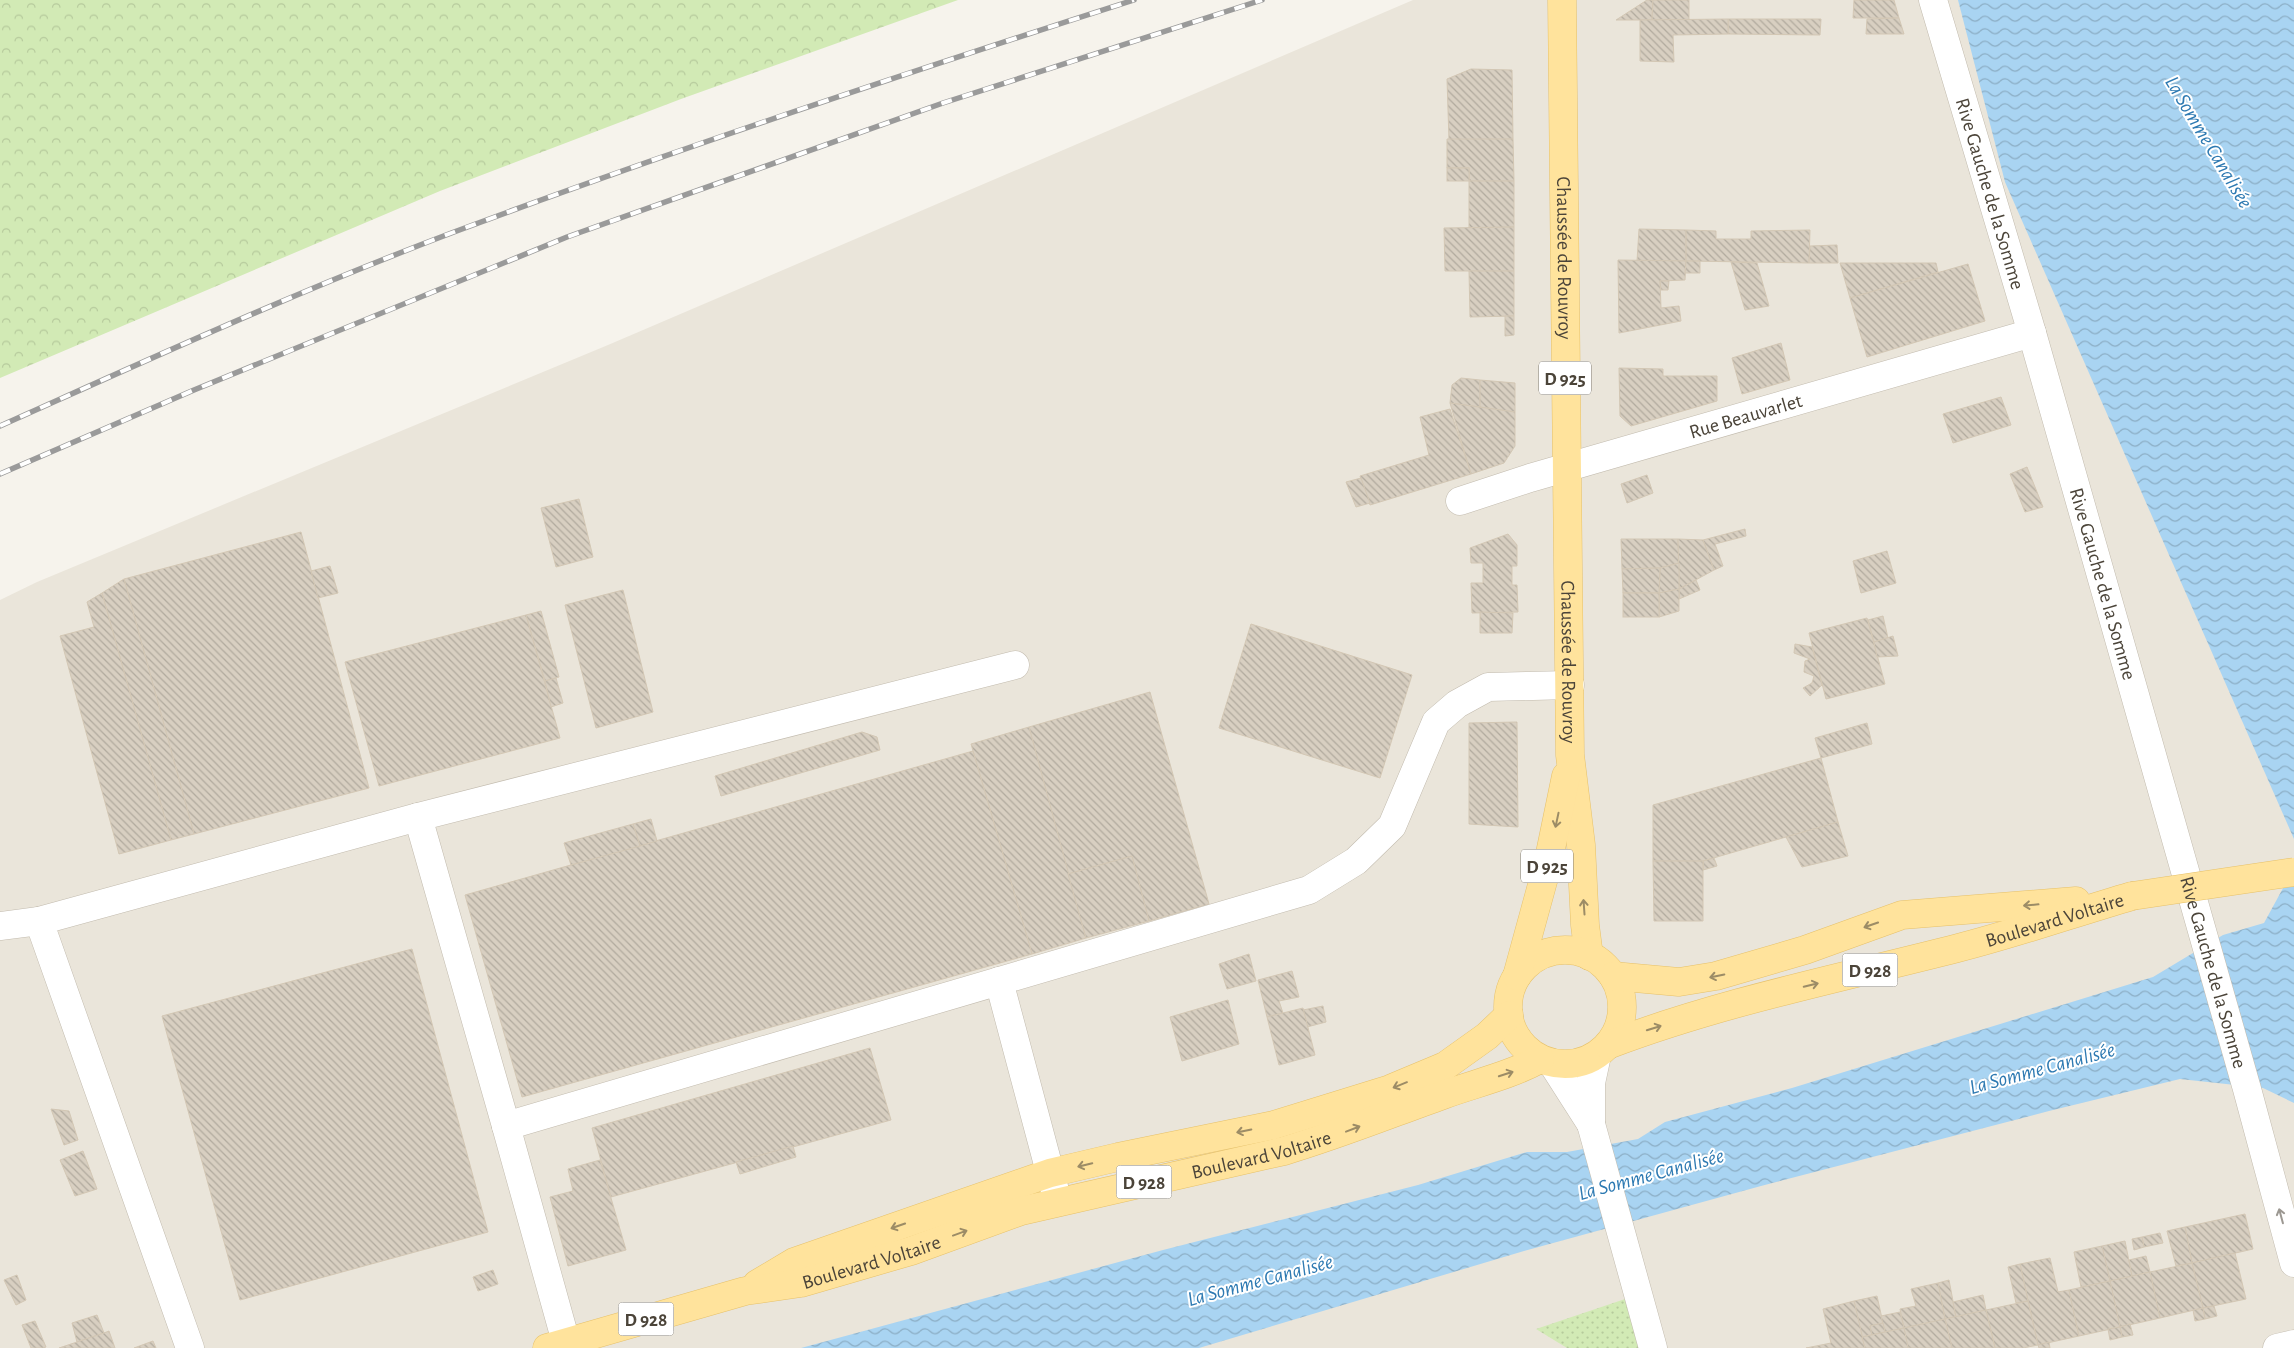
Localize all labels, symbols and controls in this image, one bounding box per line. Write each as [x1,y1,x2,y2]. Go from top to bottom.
water label: La Somme Canalisée [2161,73,2256,212]
street label: Rive Gauche de la Somme [1952,96,2028,292]
street label: Chaussée de Rouvroy [1553,176,1575,340]
road number: D 925 [1539,362,1591,394]
street label: Rue Beauvarlet [1687,391,1805,443]
street label: Rive Gauche de la Somme [2066,486,2139,682]
street label: Chaussée de Rouvroy [1557,580,1579,744]
one-way arrow [1551,812,1561,828]
road number: D 925 [1521,849,1573,882]
street label: Rive Gauche de la Somme [2176,874,2250,1071]
street label: Boulevard Voltaire [1983,890,2126,951]
one-way arrow [1579,899,1588,915]
one-way arrow [2023,900,2039,909]
one-way arrow [1864,921,1879,930]
road number: D 928 [1842,954,1898,986]
one-way arrow [1709,972,1725,981]
one-way arrow [1802,980,1818,990]
one-way arrow [1646,1023,1662,1033]
water label: La Somme Canalisée [1967,1039,2117,1098]
one-way arrow [1498,1069,1514,1079]
one-way arrow [1393,1080,1408,1090]
one-way arrow [1345,1124,1361,1133]
one-way arrow [1237,1126,1253,1136]
street label: Boulevard Voltaire [1190,1128,1334,1183]
water label: La Somme Canalisée [1576,1145,1726,1204]
one-way arrow [1078,1161,1094,1170]
road number: D 928 [1116,1166,1172,1198]
one-way arrow [2276,1208,2286,1224]
one-way arrow [890,1222,906,1232]
one-way arrow [952,1228,967,1237]
street label: Boulevard Voltaire [800,1232,943,1293]
water label: La Somme Canalisée [1185,1251,1335,1310]
road number: D 928 [618,1302,674,1336]

